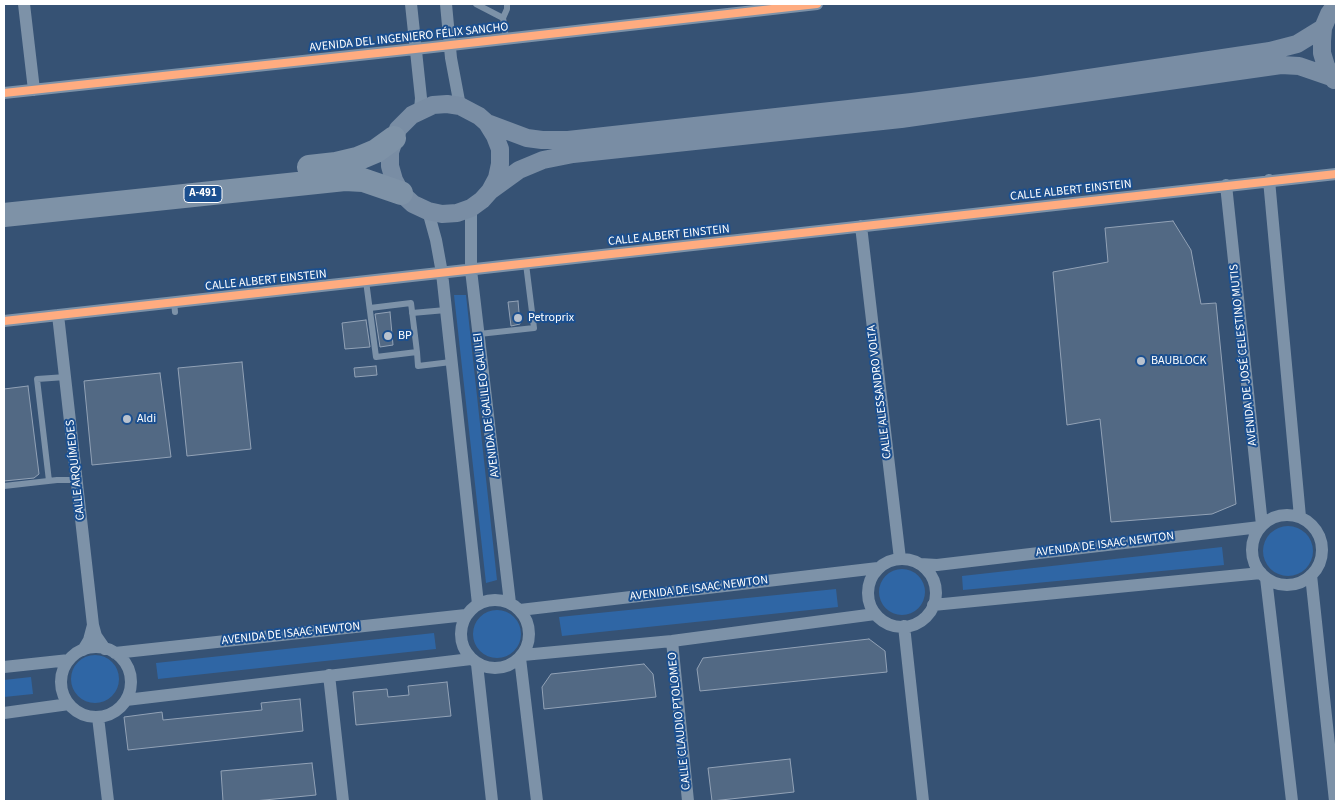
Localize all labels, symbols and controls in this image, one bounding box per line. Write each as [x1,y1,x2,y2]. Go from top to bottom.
street label: AVENIDA DEL INGENIERO FÉLIX SANCHO [309,20,509,56]
street label: CALLE ALBERT EINSTEIN [1010,177,1132,205]
road number: A-491 [184,185,222,202]
street label: CALLE ALBERT EINSTEIN [608,222,730,250]
street label: AVENIDA DE JOSÉ CELESTINO MUTIS [1227,263,1261,447]
street label: CALLE ALBERT EINSTEIN [205,267,327,295]
place label: Petroprix [528,311,574,325]
marker: Petroprix [512,312,524,324]
street label: CALLE ALESSANDRO VOLTA [865,324,895,460]
place label: BP [398,329,412,343]
marker: BP [382,330,394,342]
street label: AVENIDA DE GALILEO GALILEI [471,332,503,478]
place label: BAUBLOCK [1151,354,1206,368]
marker: BAUBLOCK [1135,355,1147,367]
place label: Aldi [137,412,156,426]
marker: Aldi [121,413,133,425]
street label: CALLE ARQUÍMEDES [64,419,88,521]
street label: AVENIDA DE ISAAC NEWTON [1035,529,1175,561]
street label: AVENIDA DE ISAAC NEWTON [629,573,769,605]
street label: AVENIDA DE ISAAC NEWTON [221,620,361,648]
street label: CALLE CLAUDIO PTOLOMEO [666,651,694,791]

